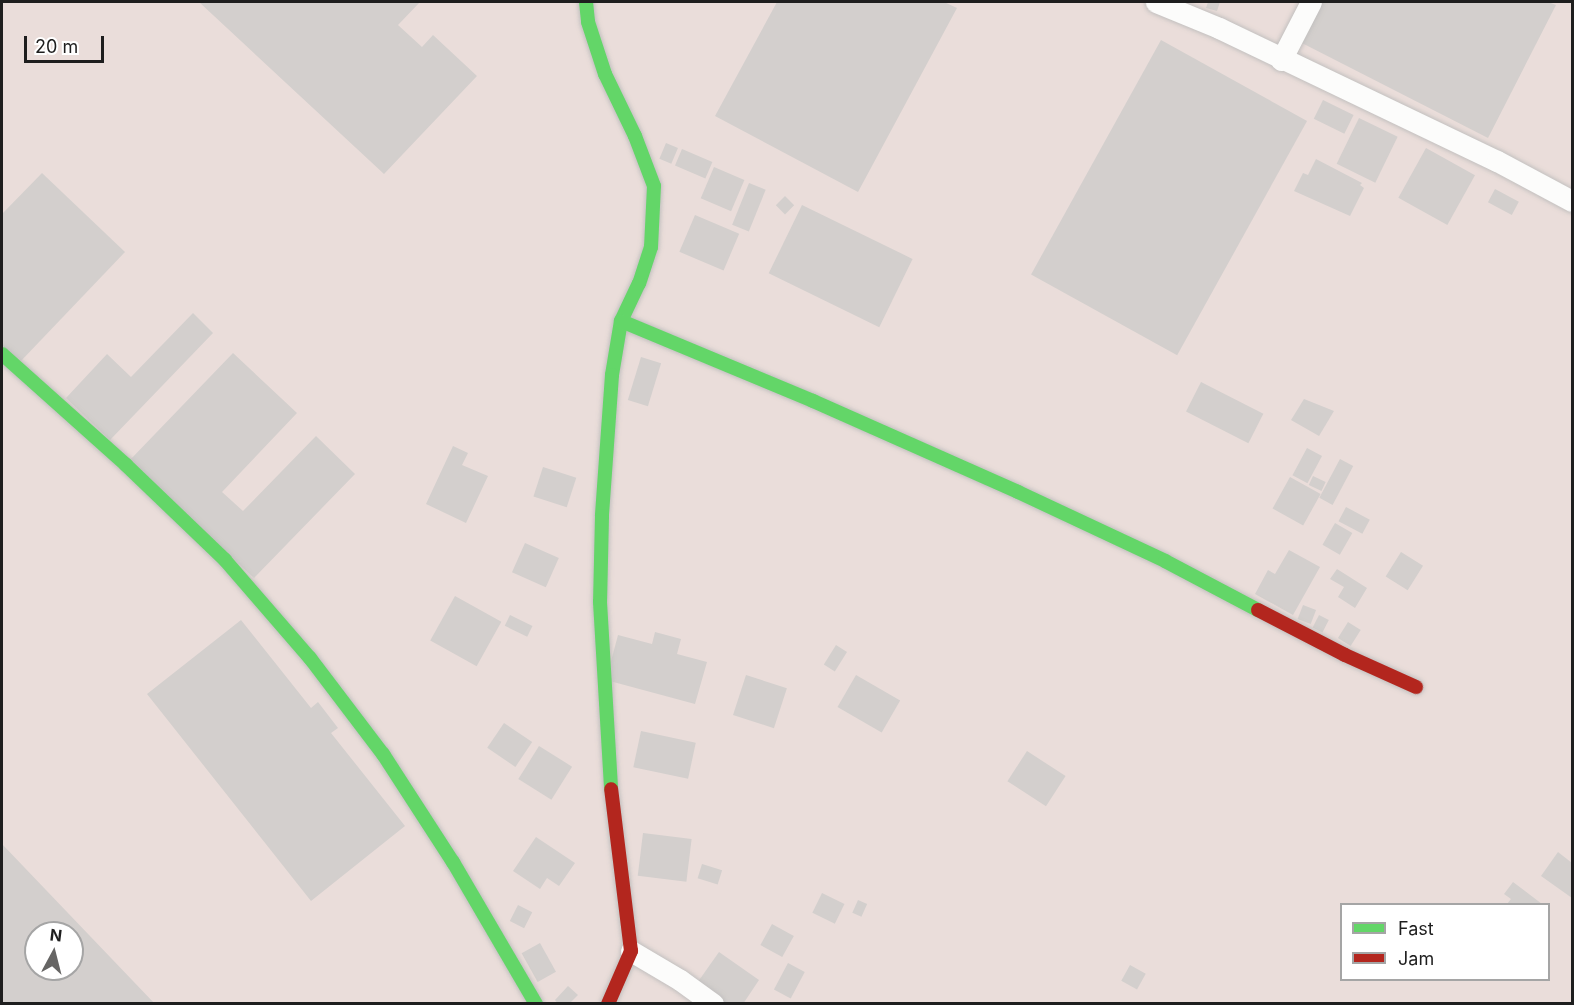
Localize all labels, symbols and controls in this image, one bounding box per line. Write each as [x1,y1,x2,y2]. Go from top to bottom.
scale bar [27,24,106,62]
text: 20 m [35,36,78,57]
legend [1340,903,1550,981]
text: Fast [1398,918,1434,939]
north arrow [24,921,84,981]
text: N [49,924,63,946]
text: Jam [1398,948,1434,969]

